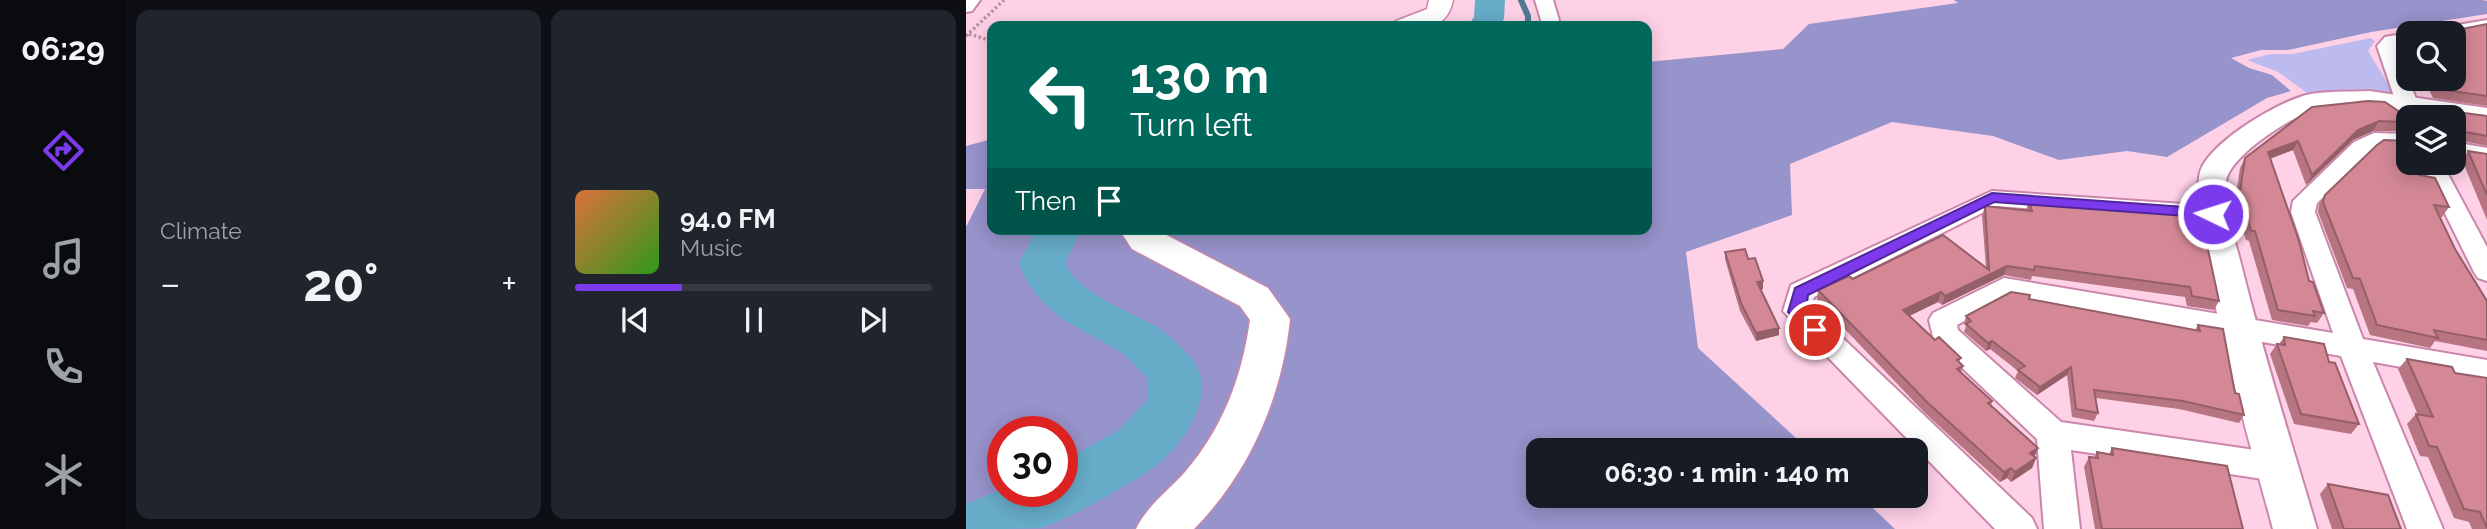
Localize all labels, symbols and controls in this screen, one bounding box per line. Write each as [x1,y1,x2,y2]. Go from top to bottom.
map controls [2396,21,2466,175]
button: search [2396,21,2466,91]
text: 06:29 [21,30,105,67]
text: 130 m [1130,47,1269,104]
icon: left [1015,49,1106,140]
button: layers [2396,105,2466,175]
text: Turn left [1130,106,1252,143]
icon: directions [39,126,88,175]
position arrow [2176,177,2250,251]
icon: arrive [1090,182,1128,220]
text: Then [1015,186,1076,216]
text: 94.0 FM [680,204,776,234]
text: Climate [160,217,242,244]
icon: music [39,234,88,283]
text: Music [680,234,743,261]
text: 20° [303,252,379,313]
text: − [160,261,180,306]
text: + [501,261,517,306]
pin [1785,300,1845,360]
icon: previous [616,301,654,339]
icon: pause [735,301,773,339]
icon: next [854,301,892,339]
icon: arrive [1796,311,1834,349]
icon: phone [39,342,88,391]
speed limit sign: 30 [987,416,1078,507]
icon: climate [39,450,88,499]
text: 06:30 · 1 min · 140 m [1604,458,1850,488]

